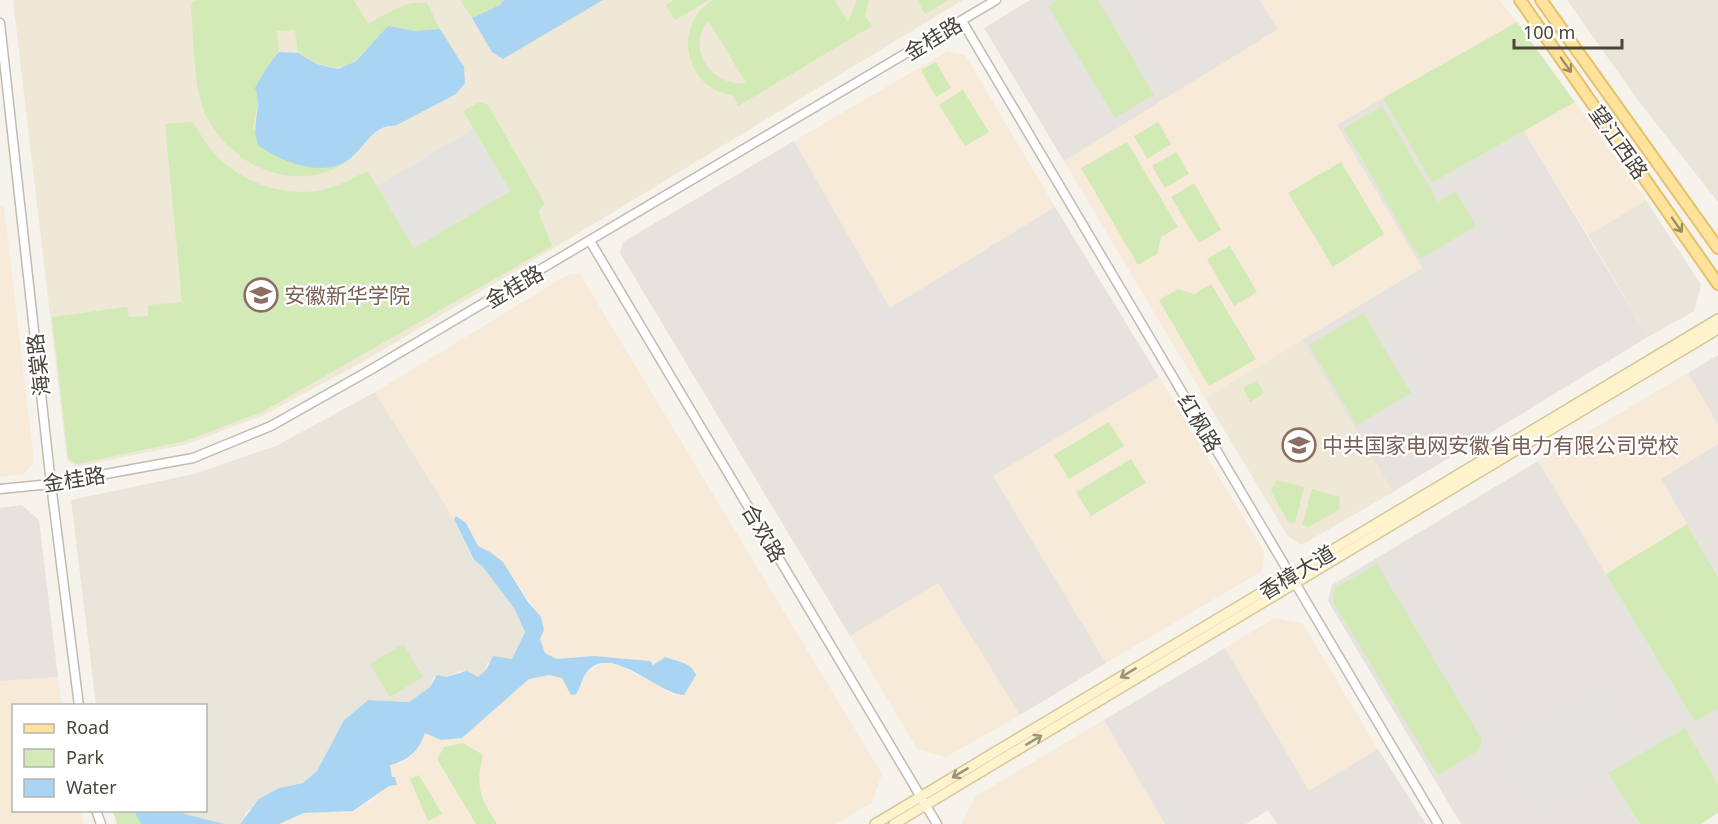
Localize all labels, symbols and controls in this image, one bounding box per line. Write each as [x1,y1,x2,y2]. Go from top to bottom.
street label: 金桂路 [899,10,967,66]
scale bar [1514,12,1622,50]
text: 100 m [1523,20,1575,44]
one-way arrow [1560,56,1572,73]
street label: 望江西路 [1583,100,1655,184]
one-way arrow [1671,217,1683,233]
street label: 金桂路 [480,258,548,314]
school or university icon: 安徽新华学院 [243,277,279,313]
place label: 安徽新华学院 [284,281,410,309]
street label: 海棠路 [20,332,56,398]
street label: 红枫路 [1172,389,1228,457]
school or university icon: 中共国家电网安徽省电力有限公司党校 [1281,427,1317,463]
place label: 中共国家电网安徽省电力有限公司党校 [1322,431,1679,459]
street label: 金桂路 [41,460,107,498]
street label: 合欢路 [736,499,792,567]
street label: 香樟大道 [1254,538,1340,606]
one-way arrow [1120,668,1137,680]
legend [12,704,207,812]
text: Road [66,715,109,739]
one-way arrow [1025,733,1042,745]
text: Park [66,745,104,769]
one-way arrow [952,767,969,779]
text: Water [66,775,117,799]

